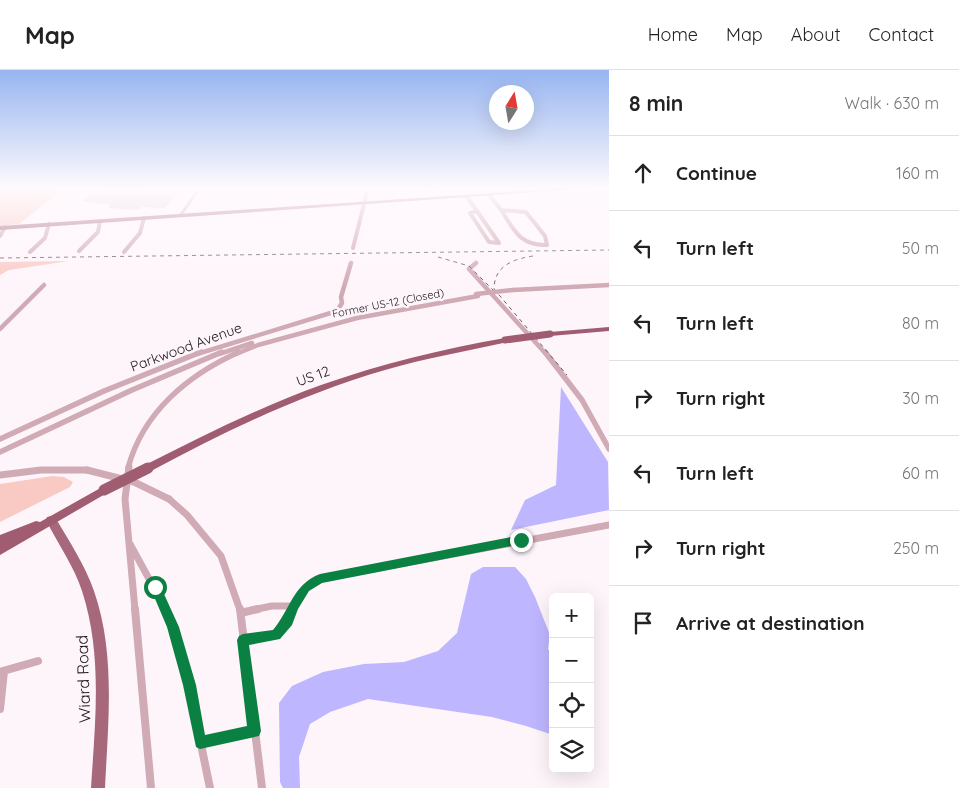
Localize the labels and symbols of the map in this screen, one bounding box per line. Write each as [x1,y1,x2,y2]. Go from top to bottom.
north arrow [489,85,534,130]
street label: Former US-12 (Closed) [331,285,445,321]
street label: Parkwood Avenue [128,318,244,376]
street label: US 12 [294,362,333,390]
route end [510,529,533,552]
route start [144,576,167,599]
street label: Wiard Road [71,635,95,723]

